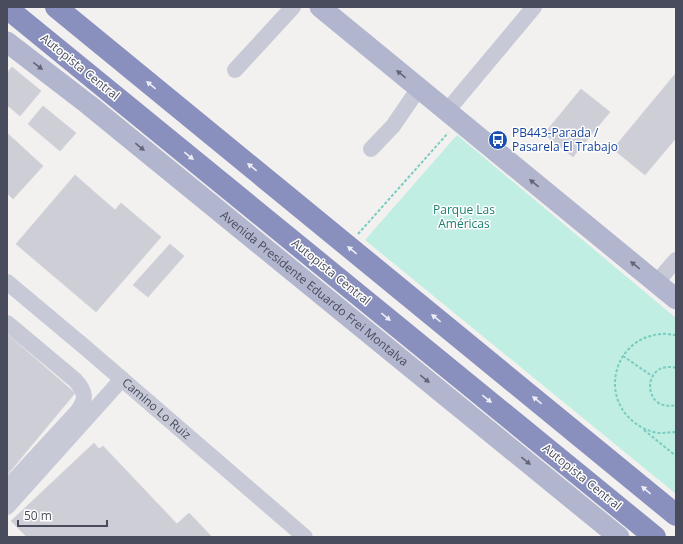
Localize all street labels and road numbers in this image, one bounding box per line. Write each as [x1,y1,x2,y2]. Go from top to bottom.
street label: Autopista Central [37,29,123,104]
street label: Avenida Presidente Eduardo Frei Montalva [217,207,412,370]
street label: Autopista Central [288,234,374,309]
street label: Camino Lo Ruiz [119,374,195,443]
street label: Autopista Central [539,439,625,514]

